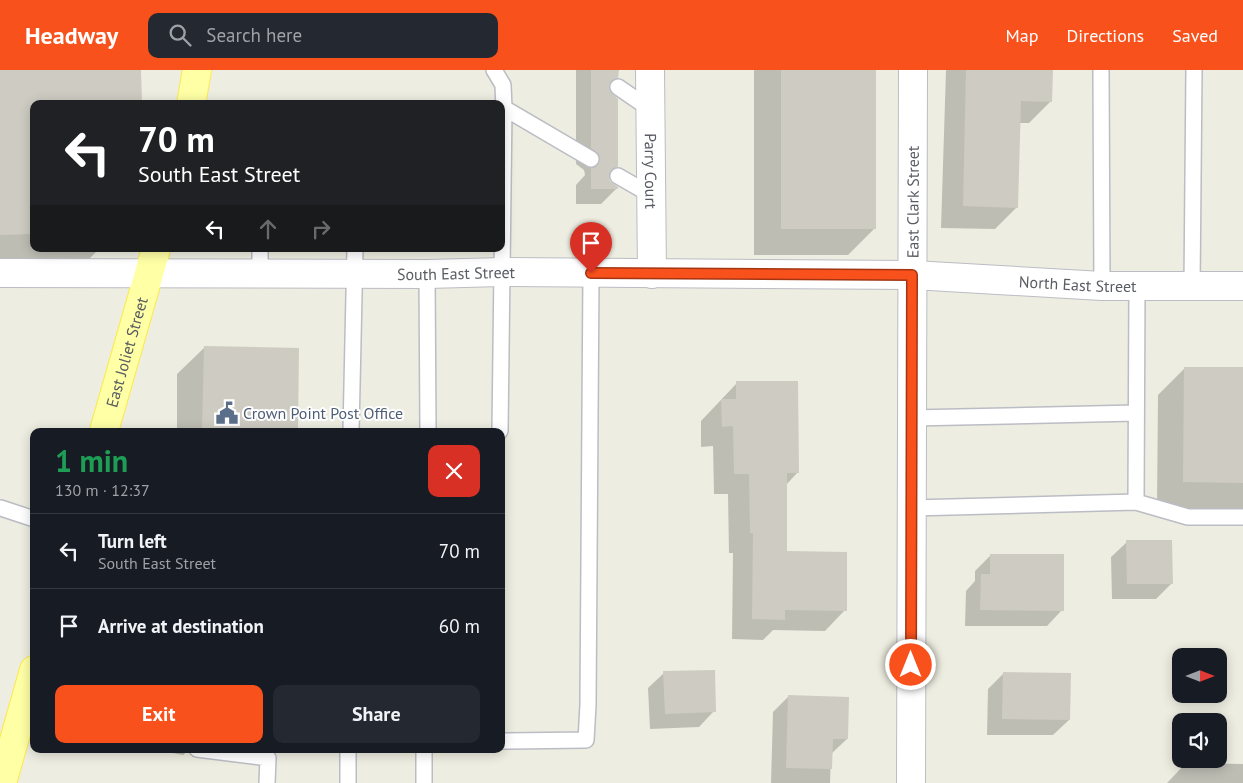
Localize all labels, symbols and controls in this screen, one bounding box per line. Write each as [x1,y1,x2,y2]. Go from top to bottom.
search box [148,13,498,58]
text: Headway [25,20,118,51]
icon: search [166,21,194,49]
text: Search here [206,23,302,47]
text: Map [1006,24,1038,47]
text: Directions [1066,24,1144,47]
text: Saved [1172,24,1218,47]
text: 70 m [138,116,215,162]
icon: left [55,120,120,185]
street label: Parry Court [641,133,661,209]
street label: East Clark Street [902,145,923,258]
text: South East Street [138,160,300,188]
icon: left [201,215,229,243]
icon: ahead [254,215,282,243]
icon: right [307,215,335,243]
pin [570,222,612,273]
icon: arrive [577,229,605,257]
street label: South East Street [397,262,516,284]
street label: North East Street [1018,271,1137,296]
street label: East Joliet Street [101,294,152,410]
public building icon: Crown Point Post Office [214,400,240,426]
place label: Crown Point Post Office [243,403,403,423]
text: 1 min [55,441,128,480]
button: close [428,445,480,497]
text: 130 m · 12:37 [55,480,150,500]
text: Turn left [98,529,167,553]
icon: left [55,537,83,565]
text: 70 m [439,539,480,563]
text: South East Street [98,553,216,573]
icon: arrive [55,612,83,640]
text: Arrive at destination [98,614,264,638]
text: 60 m [439,614,480,638]
position arrow [884,638,936,690]
north arrow [1172,648,1228,702]
map controls [1172,648,1227,768]
button: Exit [55,685,263,743]
button: Share [273,685,480,743]
button: sound [1172,713,1227,768]

